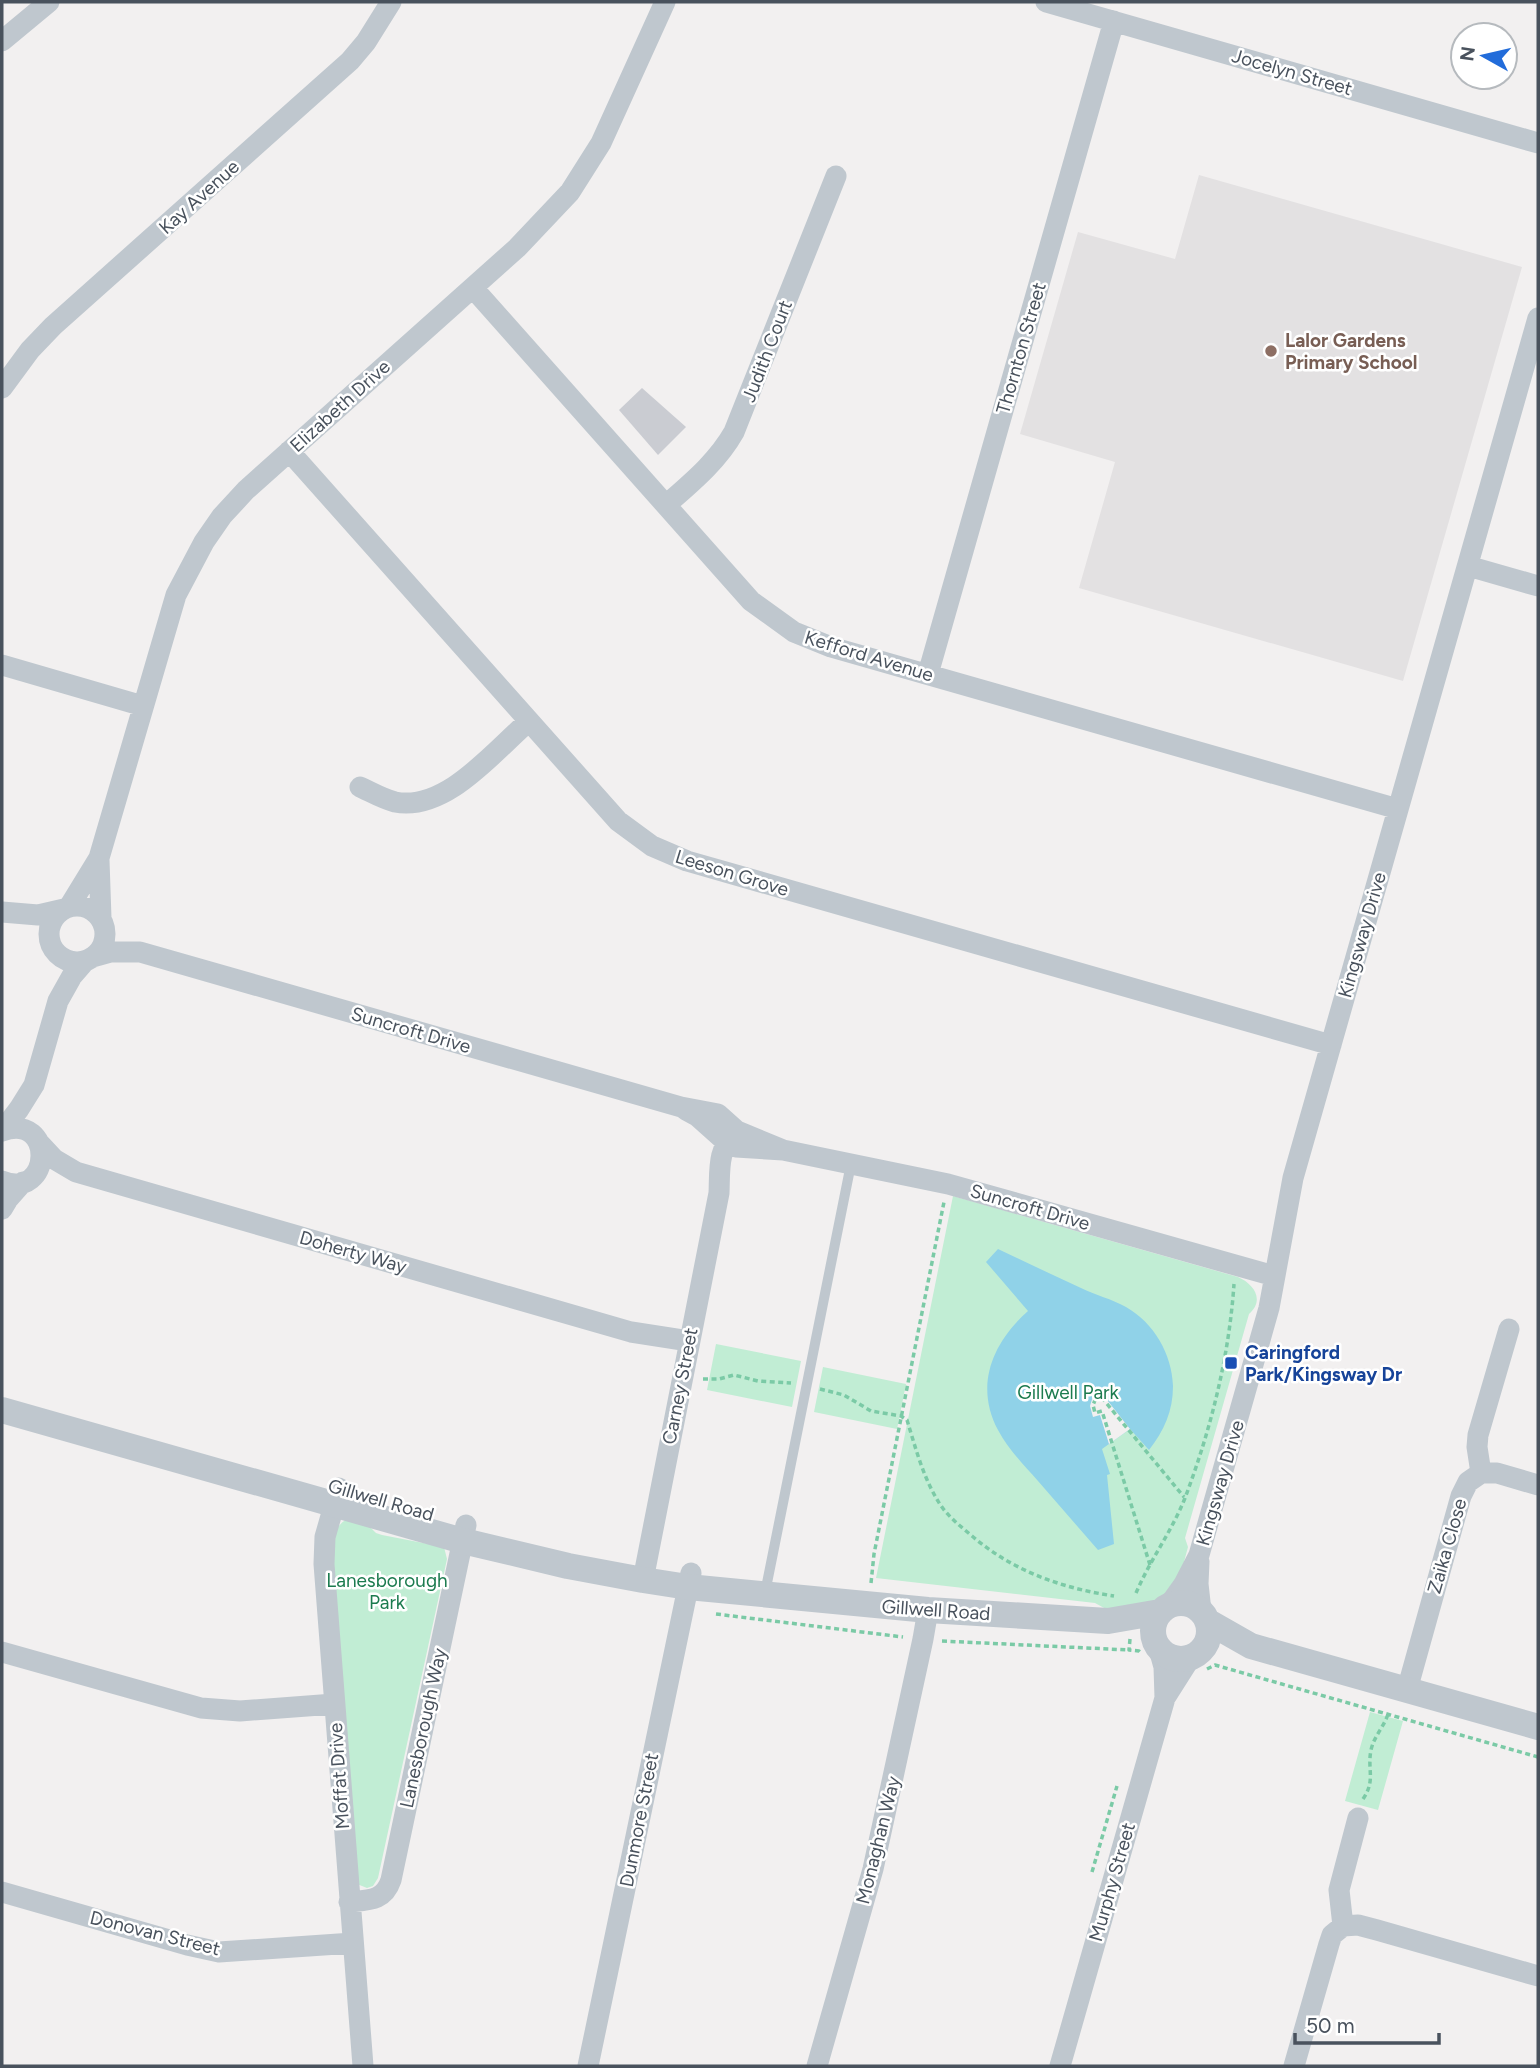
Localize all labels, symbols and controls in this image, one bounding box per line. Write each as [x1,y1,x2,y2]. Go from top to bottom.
north arrow [1449,21,1519,91]
street label: Jocelyn Street [1229,44,1355,100]
text: N [1455,45,1480,63]
street label: Kay Avenue [154,155,244,239]
street label: Thornton Street [991,280,1051,416]
street label: Judith Court [737,297,797,405]
place label: Lalor Gardens Primary School [1285,329,1417,374]
marker: Lalor Gardens Primary School [1263,343,1279,359]
street label: Elizabeth Drive [285,355,395,457]
street label: Kefford Avenue [802,626,936,686]
street label: Leeson Grove [672,845,792,901]
street label: Kingsway Drive [1333,870,1391,1000]
street label: Suncroft Drive [349,1002,473,1058]
street label: Suncroft Drive [968,1179,1092,1235]
street label: Doherty Way [297,1226,409,1278]
street label: Carney Street [657,1326,703,1446]
place label: Caringford Park/Kingsway Dr [1245,1341,1402,1386]
marker: Caringford Park/Kingsway Dr [1223,1355,1239,1371]
park label: Gillwell Park [1017,1381,1120,1404]
street label: Kingsway Drive [1191,1418,1249,1548]
street label: Gillwell Road [325,1474,437,1526]
street label: Zaika Close [1422,1496,1472,1596]
park label: Lanesborough Park [326,1569,448,1614]
street label: Gillwell Road [881,1595,991,1625]
street label: Lanesborough Way [395,1646,451,1810]
street label: Moffat Drive [324,1722,354,1830]
street label: Dunmore Street [615,1751,663,1889]
street label: Monaghan Way [851,1774,905,1906]
street label: Murphy Street [1084,1820,1140,1944]
street label: Donovan Street [88,1906,222,1960]
scale bar [1295,2002,1438,2046]
text: 50 m [1306,2013,1355,2038]

